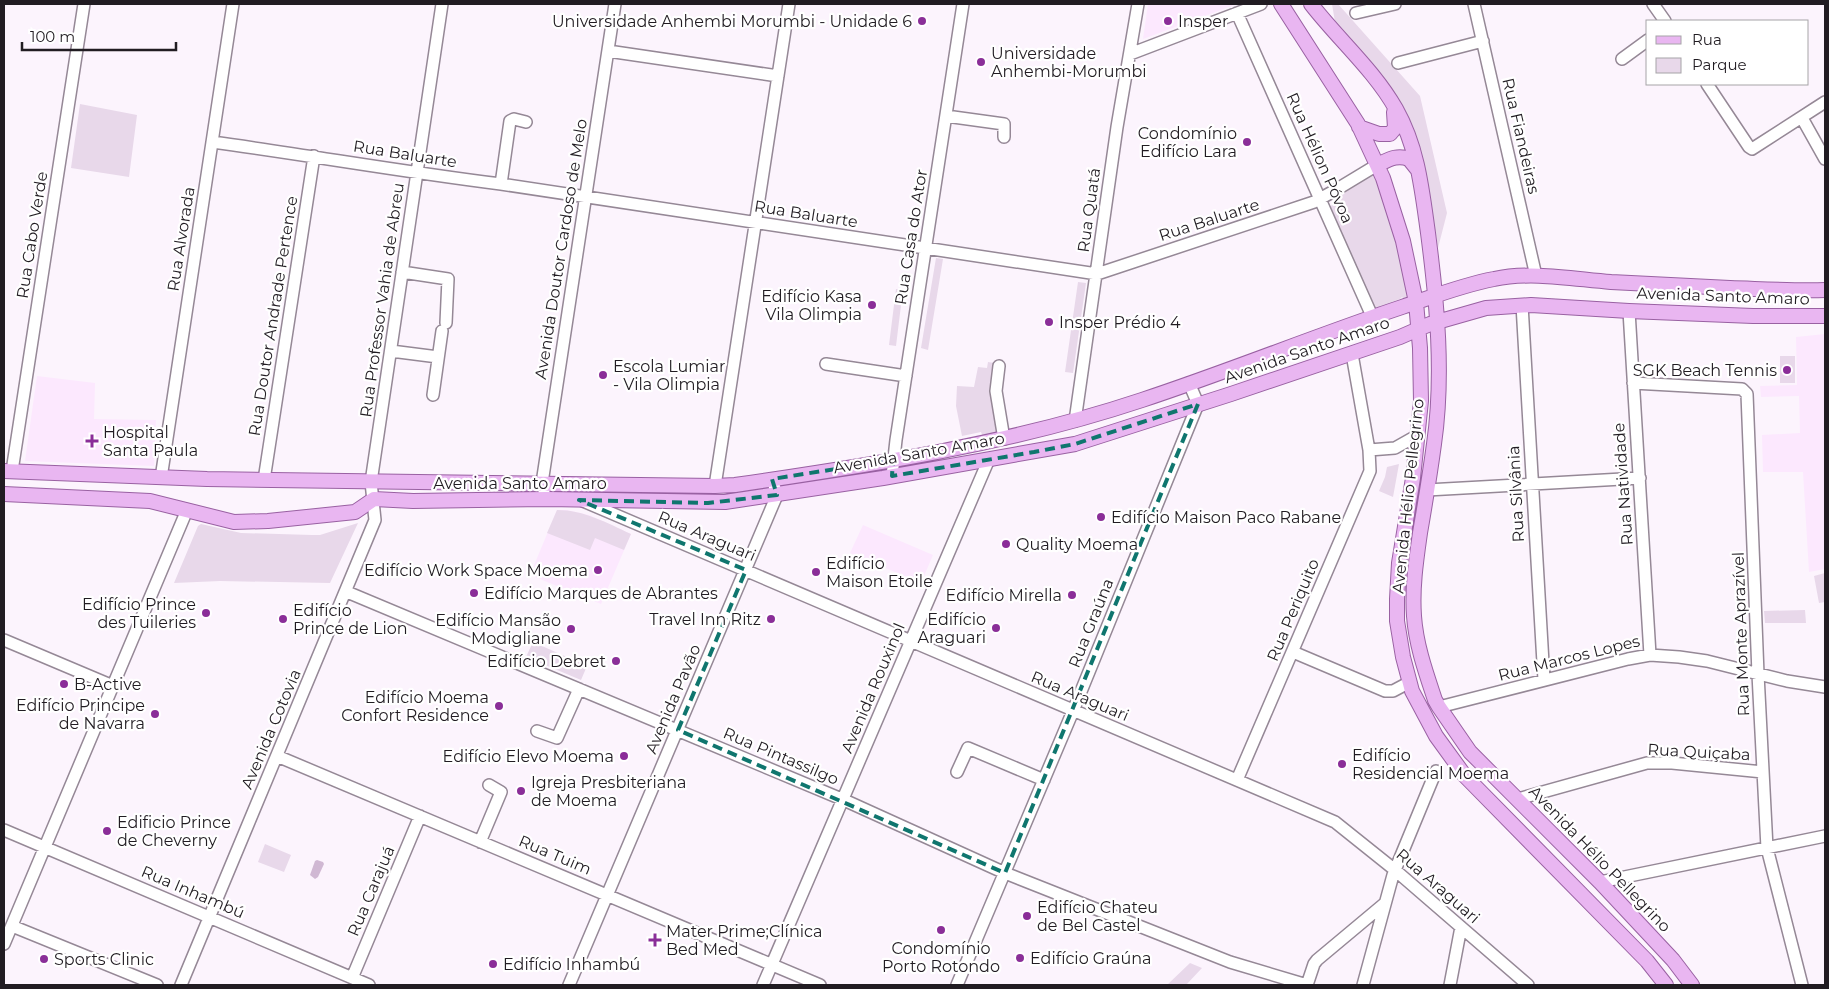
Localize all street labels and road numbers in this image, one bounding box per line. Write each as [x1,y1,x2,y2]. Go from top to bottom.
street label: Rua Fiandeiras [1498,76,1544,196]
street label: Rua Hélion Póvoa [1283,90,1357,226]
street label: Avenida Doutor Cardoso de Melo [531,117,591,381]
street label: Rua Baluarte [352,136,458,172]
street label: Rua Quatá [1074,166,1104,254]
street label: Rua Casa do Ator [891,168,931,306]
street label: Rua Cabo Verde [13,170,51,300]
street label: Rua Professor Vahia de Abreu [356,181,408,419]
street label: Rua Alvorada [163,185,199,293]
street label: Rua Doutor Andrade Pertence [245,195,301,437]
street label: Rua Baluarte [1156,195,1262,245]
street label: Rua Baluarte [753,196,859,232]
street label: Avenida Santo Amaro [1636,283,1810,309]
street label: Avenida Santo Amaro [1222,313,1392,387]
street label: Avenida Hélio Pellegrino [1388,398,1428,594]
street label: Rua Natividade [1609,422,1637,546]
street label: Avenida Santo Amaro [832,429,1006,477]
street label: Rua Silvânia [1504,445,1528,543]
street label: Avenida Santo Amaro [433,474,607,493]
street label: Rua Araguari [655,507,759,565]
street label: Rua Monte Aprazível [1729,551,1753,717]
street label: Rua Periquito [1263,556,1323,664]
street label: Rua Graúna [1064,576,1118,670]
street label: Avenida Rouxinol [837,620,909,756]
street label: Rua Marcos Lopes [1496,631,1642,685]
street label: Avenida Pavão [641,641,705,757]
street label: Avenida Cotovia [237,666,305,792]
street label: Rua Araguari [1028,667,1132,725]
street label: Rua Pintassilgo [720,723,842,789]
street label: Rua Quiçaba [1647,740,1751,764]
street label: Avenida Hélio Pellegrino [1525,782,1675,936]
street label: Rua Tuim [516,831,594,879]
street label: Rua Carajuá [343,843,399,939]
street label: Rua Araguari [1392,845,1484,927]
street label: Rua Inhambú [138,862,248,922]

